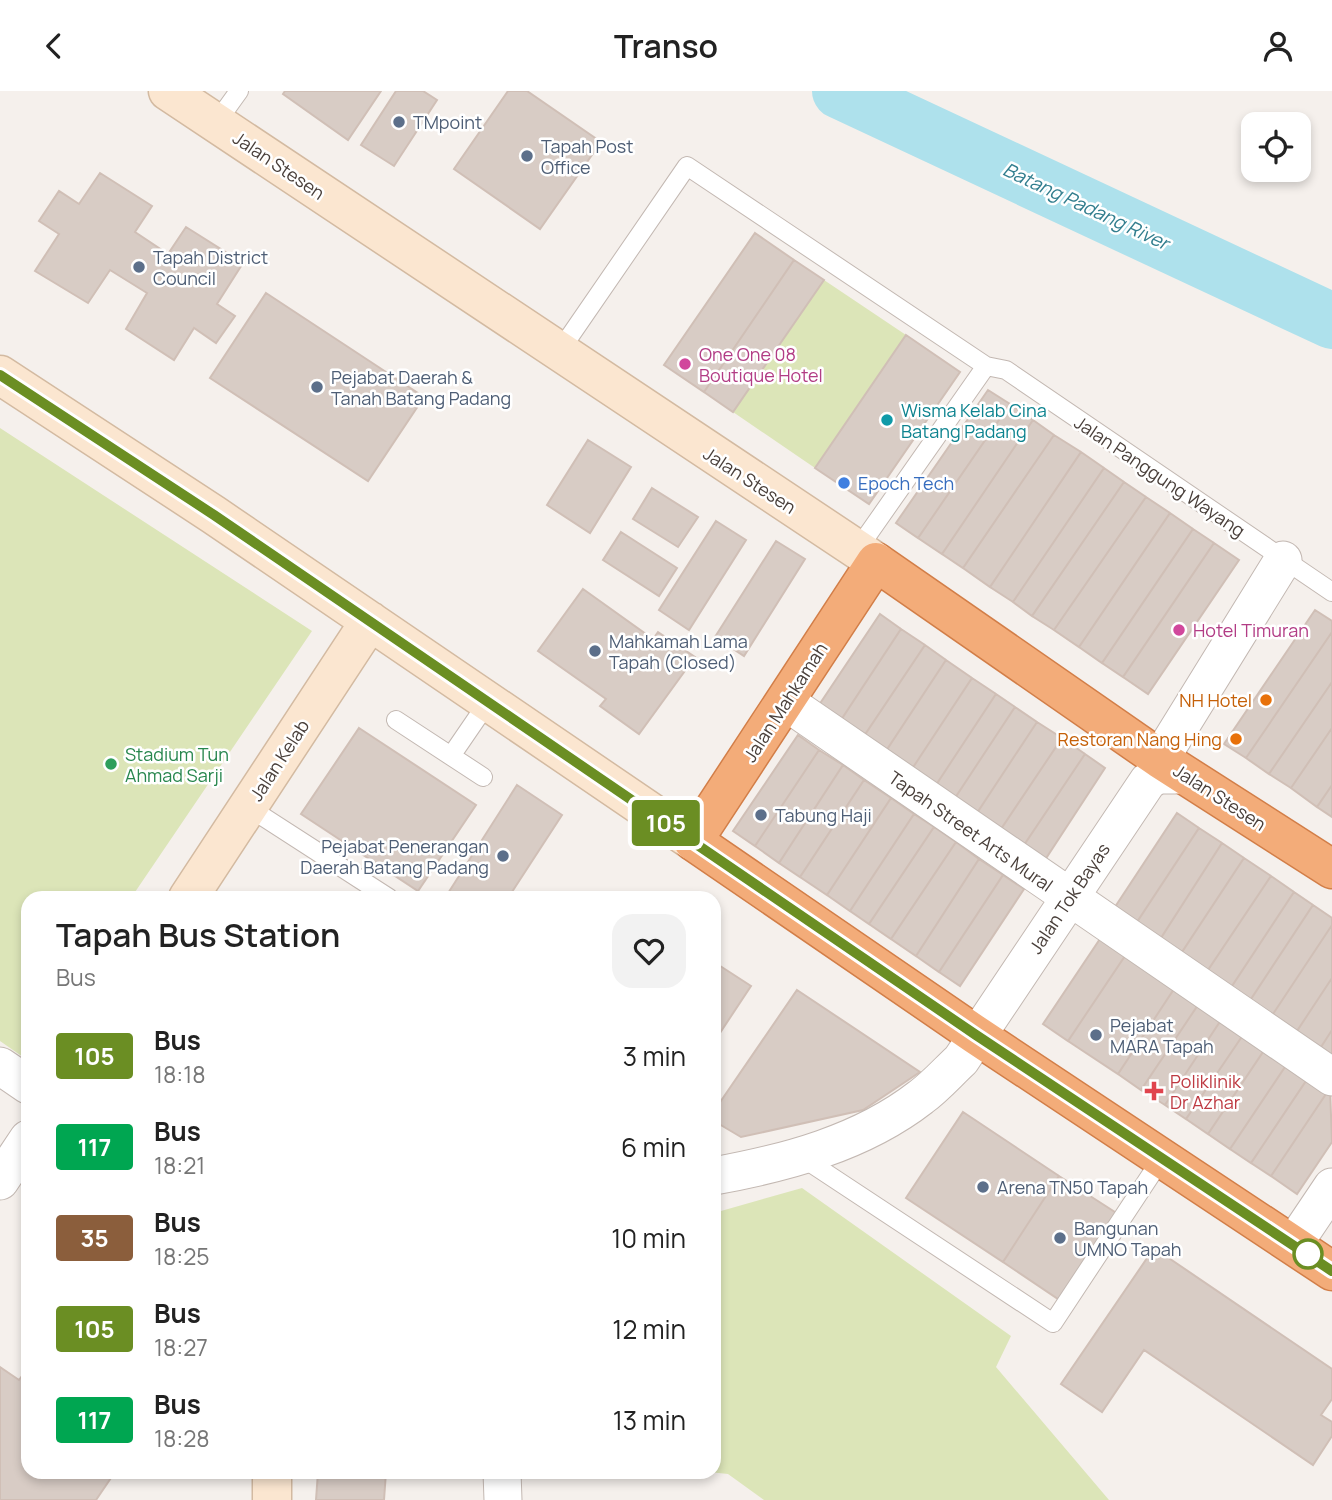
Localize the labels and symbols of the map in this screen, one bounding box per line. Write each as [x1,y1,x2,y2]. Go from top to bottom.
place label: TMpoint [413,110,482,134]
marker: TMpoint [391,114,407,130]
street label: Jalan Stesen [228,125,330,205]
place label: Tapah Post Office [541,134,633,179]
marker: Tapah Post Office [519,148,535,164]
water label: Batang Padang River [999,156,1175,257]
place label: Tapah District Council [153,245,268,290]
marker: Tapah District Council [131,259,147,275]
place label: One One 08 Boutique Hotel [699,342,823,387]
marker: One One 08 Boutique Hotel [677,356,693,372]
place label: Pejabat Daerah & Tanah Batang Padang [331,365,511,410]
marker: Pejabat Daerah & Tanah Batang Padang [309,379,325,395]
place label: Wisma Kelab Cina Batang Padang [901,398,1047,443]
street label: Jalan Panggung Wayang [1070,410,1250,542]
marker: Wisma Kelab Cina Batang Padang [879,412,895,428]
street label: Jalan Stesen [699,441,801,519]
place label: Epoch Tech [858,471,954,495]
marker: Epoch Tech [836,475,852,491]
place label: Hotel Timuran [1193,618,1309,642]
marker: Hotel Timuran [1171,622,1187,638]
place label: Mahkamah Lama Tapah (Closed) [609,629,748,674]
street label: Jalan Mahkamah [737,638,833,766]
marker: Mahkamah Lama Tapah (Closed) [587,643,603,659]
place label: NH Hotel [1179,688,1252,712]
marker: NH Hotel [1258,692,1274,708]
street label: Jalan Kelab [244,715,314,805]
place label: Restoran Nang Hing [1058,727,1222,751]
marker: Restoran Nang Hing [1228,731,1244,747]
place label: Stadium Tun Ahmad Sarji [125,742,229,787]
marker: Stadium Tun Ahmad Sarji [103,756,119,772]
street label: Jalan Stesen [1169,758,1271,836]
street label: Tapah Street Arts Mural [884,765,1058,897]
line badge: 105 [626,800,706,846]
place label: Tabung Haji [775,803,872,827]
marker: Tabung Haji [753,807,769,823]
place label: Pejabat Penerangan Daerah Batang Padang [300,834,489,879]
street label: Jalan Tok Bayas [1023,838,1115,958]
marker: Pejabat Penerangan Daerah Batang Padang [495,848,511,864]
place label: Pejabat MARA Tapah [1110,1013,1214,1058]
marker: Pejabat MARA Tapah [1088,1027,1104,1043]
place label: Poliklinik Dr Azhar [1170,1069,1242,1114]
marker: Poliklinik Dr Azhar [1144,1081,1164,1101]
place label: Arena TN50 Tapah [997,1175,1148,1199]
marker: Arena TN50 Tapah [975,1179,991,1195]
place label: Bangunan UMNO Tapah [1074,1216,1182,1261]
marker: Bangunan UMNO Tapah [1052,1230,1068,1246]
unlabelled marker [1293,1239,1323,1269]

